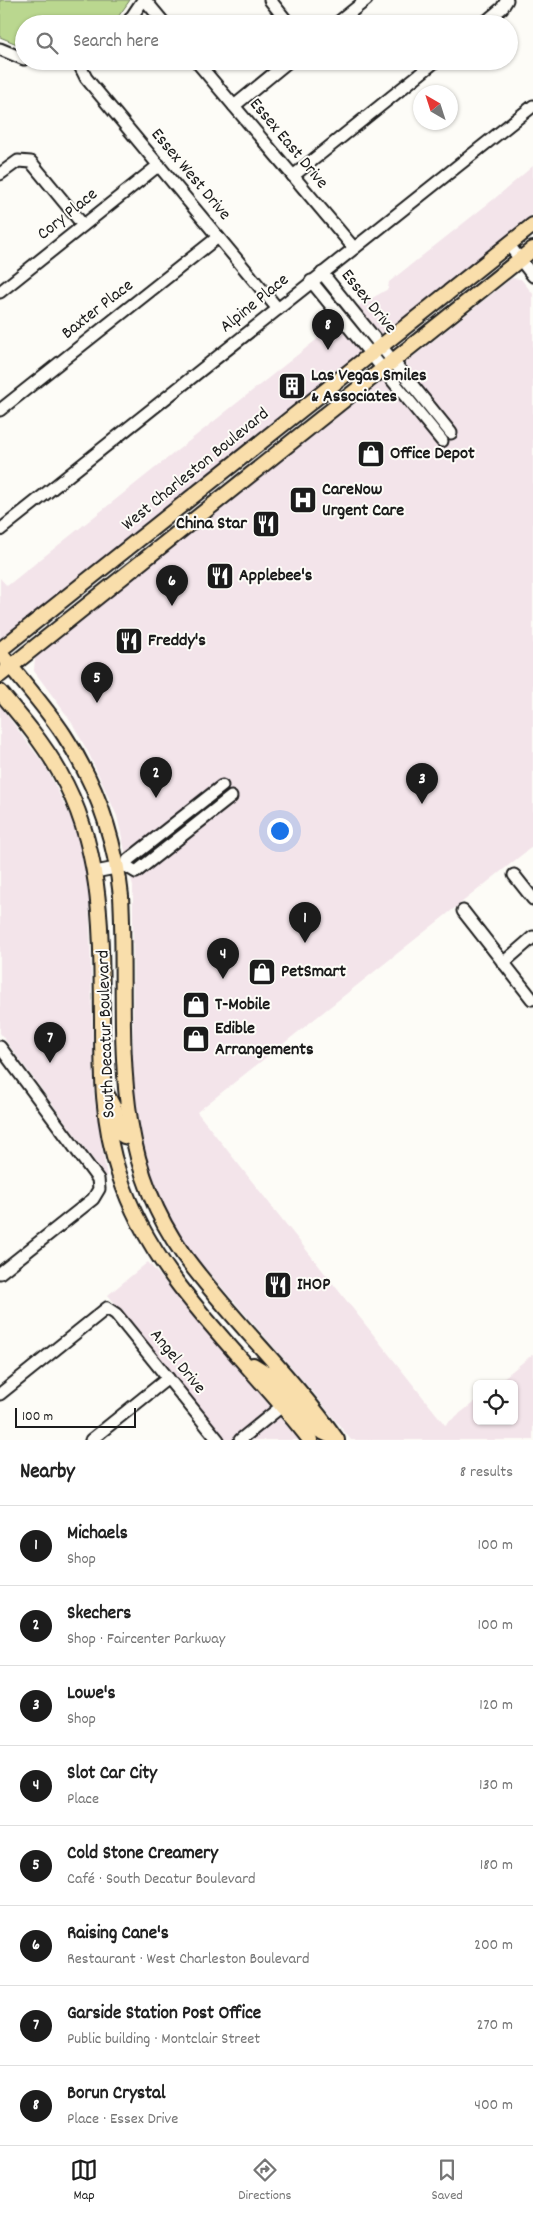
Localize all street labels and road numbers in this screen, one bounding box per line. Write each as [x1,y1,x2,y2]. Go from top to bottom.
street label: Essex East Drive [243,93,334,195]
street label: Essex West Drive [144,124,236,227]
street label: Cory Place [33,183,104,247]
street label: Essex Drive [334,264,402,340]
street label: Alpine Place [215,268,295,340]
street label: Baxter Place [57,274,139,346]
street label: West Charleston Boulevard [117,403,275,537]
street label: South Decatur Boulevard [92,949,122,1119]
street label: Angel Drive [143,1324,211,1400]

